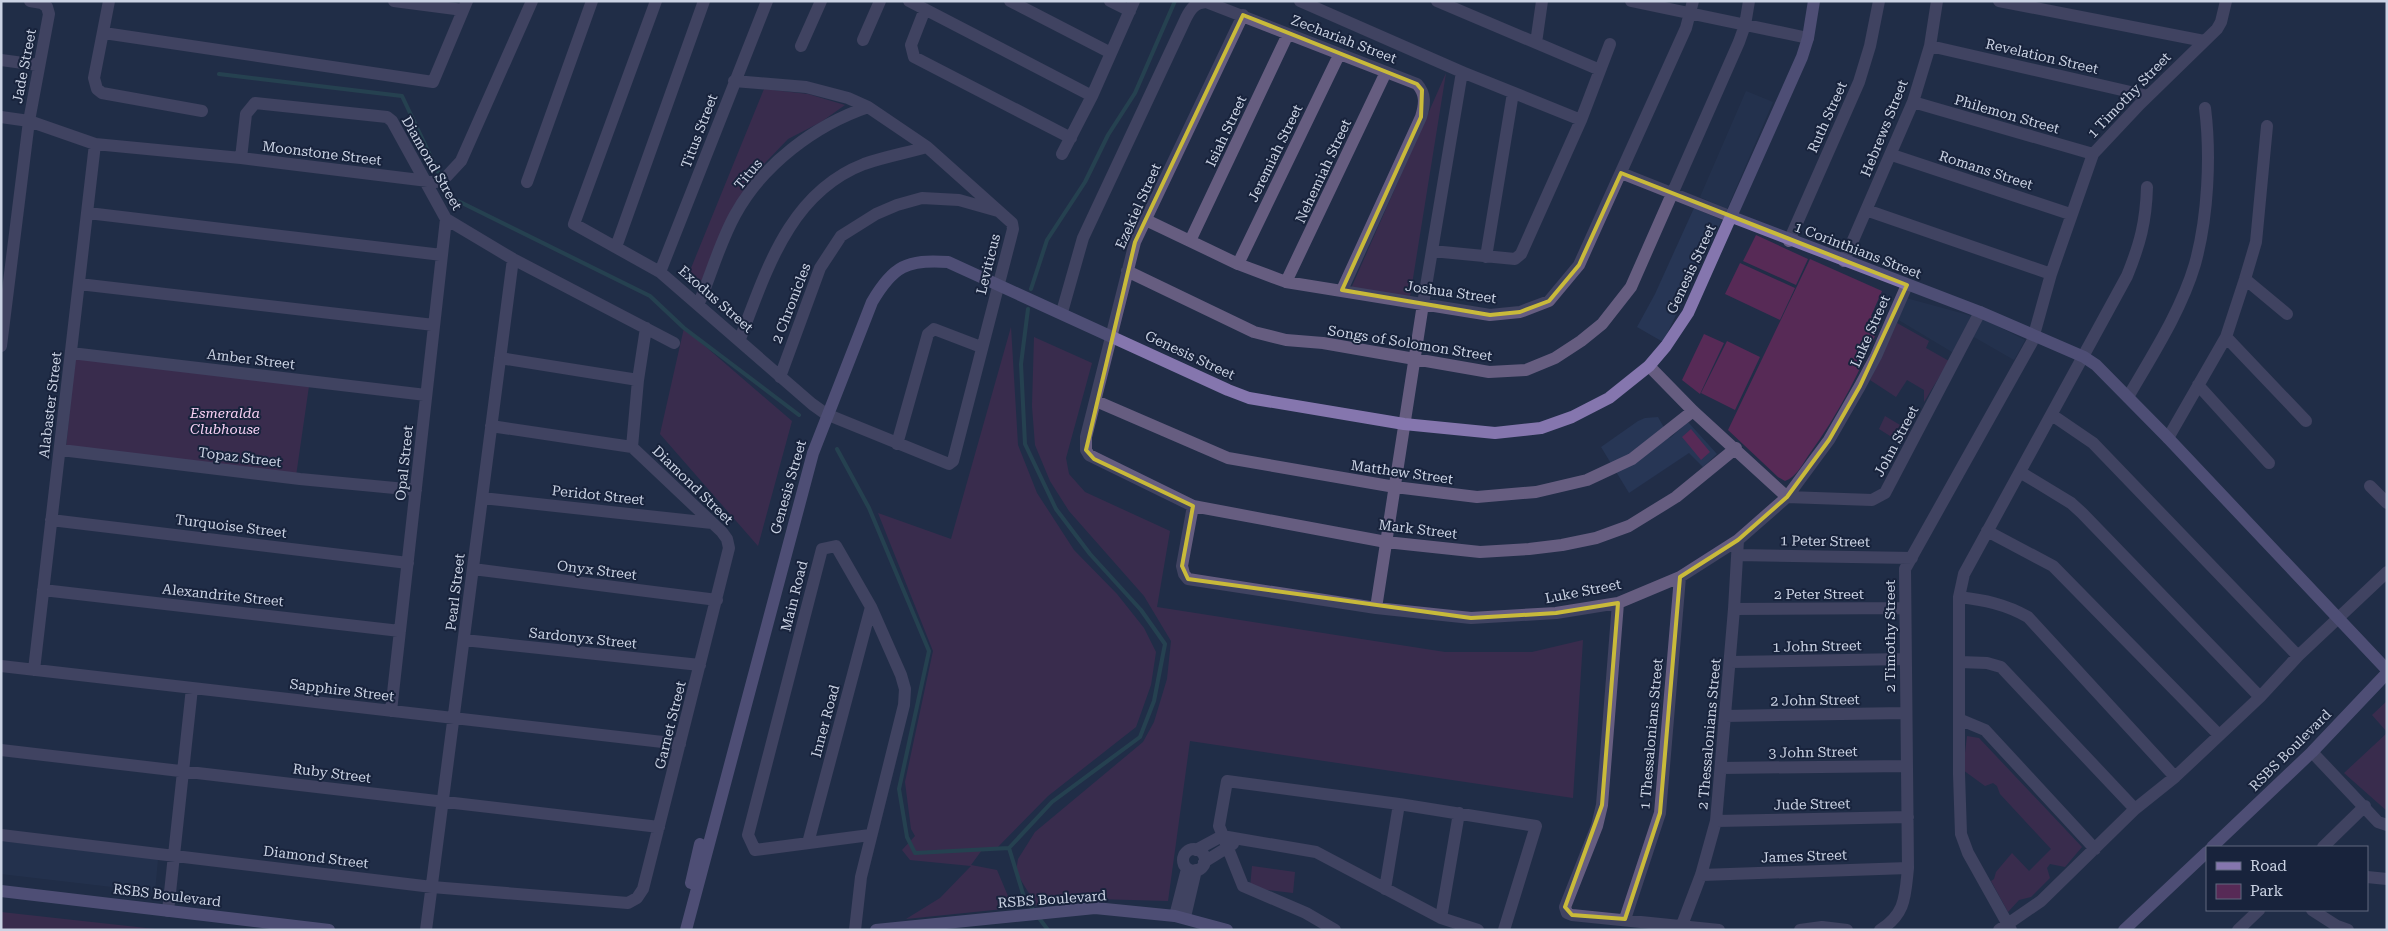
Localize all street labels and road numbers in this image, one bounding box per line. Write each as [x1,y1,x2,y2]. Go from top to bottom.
street label: Zechariah Street [1289,12,1399,66]
street label: Jade Street [9,27,39,105]
street label: Revelation Street [1984,35,2100,77]
street label: 1 Timothy Street [2084,49,2174,141]
street label: Hebrews Street [1857,77,1911,179]
street label: Ruth Street [1804,79,1850,155]
street label: Philemon Street [1953,91,2061,137]
street label: Titus Street [678,92,720,170]
street label: Isiah Street [1203,93,1249,169]
street label: Jeremiah Street [1245,102,1305,204]
street label: Diamond Street [399,113,465,213]
street label: Nehemiah Street [1292,116,1354,226]
street label: Moonstone Street [261,138,383,168]
street label: Romans Street [1937,147,2035,193]
street label: Titus [731,155,765,192]
street label: Ezekiel Street [1112,161,1164,251]
street label: 1 Corinthians Street [1792,218,1924,282]
street label: Genesis Street [1663,222,1719,316]
street label: Leviticus [973,232,1003,296]
street label: 2 Chronicles [768,260,814,345]
street label: Exodus Street [675,262,757,336]
street label: Joshua Street [1404,278,1498,306]
street label: Luke Street [1847,292,1893,370]
street label: Songs of Solomon Street [1326,322,1494,364]
street label: Genesis Street [1143,327,1237,383]
street label: Amber Street [206,346,296,372]
street label: Alabaster Street [36,351,64,459]
street label: John Street [1871,403,1921,479]
street label: Opal Street [392,424,416,502]
street label: Genesis Street [767,438,809,536]
street label: Diamond Street [649,442,737,528]
street label: Topaz Street [197,444,283,470]
street label: Matthew Street [1350,457,1454,487]
street label: Peridot Street [551,482,645,508]
street label: Turquoise Street [174,511,288,541]
street label: Mark Street [1378,516,1458,542]
street label: 1 Peter Street [1780,532,1870,550]
street label: Pearl Street [442,552,468,632]
street label: Onyx Street [556,557,638,583]
street label: Main Road [778,559,811,633]
street label: Luke Street [1544,576,1622,606]
street label: 2 Timothy Street [1882,580,1898,692]
street label: Alexandrite Street [161,581,285,609]
street label: 2 Peter Street [1774,586,1864,602]
street label: Sardonyx Street [528,624,638,652]
street label: 1 John Street [1772,637,1862,655]
street label: 1 Thessalonians Street [1636,658,1666,810]
street label: 2 Thessalonians Street [1694,658,1724,810]
street label: Sapphire Street [289,676,395,704]
street label: Garnet Street [651,679,689,771]
street label: Inner Road [808,683,842,759]
street label: 2 John Street [1770,691,1860,709]
street label: RSBS Boulevard [2246,706,2334,794]
street label: 3 John Street [1768,743,1858,761]
street label: Ruby Street [292,760,372,786]
street label: Jude Street [1773,795,1851,813]
street label: Diamond Street [262,843,370,871]
street label: James Street [1761,847,1847,865]
street label: RSBS Boulevard [112,880,222,910]
street label: RSBS Boulevard [997,887,1107,911]

